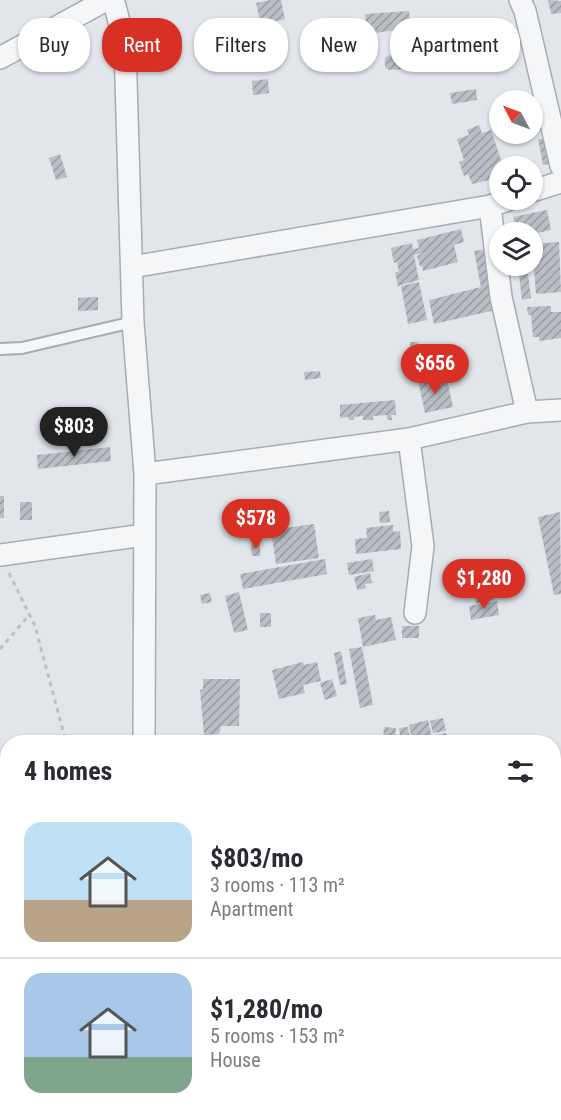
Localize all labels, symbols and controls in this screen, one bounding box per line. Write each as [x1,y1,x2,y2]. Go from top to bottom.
chip: Buy [18,18,90,72]
chip: Rent [102,18,182,72]
chip: Filters [194,18,288,72]
chip: New [300,18,378,72]
chip: Apartment [390,18,520,72]
north arrow [489,90,543,144]
map controls [489,90,543,276]
button: locate [489,156,543,210]
button: layers [489,222,543,276]
pin: $656 [399,344,471,395]
text: $656 [415,351,455,375]
pin: $803 [38,407,110,458]
text: $803 [54,414,94,438]
pin: $578 [220,499,292,550]
text: $578 [236,506,276,530]
pin: $1,280 [435,559,533,610]
text: $1,280 [456,566,512,590]
icon: filters [504,755,537,788]
text: 4 homes [24,756,112,786]
text: $803/mo [210,843,303,873]
icon: home [72,846,144,918]
text: 3 rooms · 113 m² [210,873,345,897]
text: Apartment [210,897,294,921]
text: $1,280/mo [210,994,323,1024]
icon: home [72,997,144,1069]
text: 5 rooms · 153 m² [210,1024,345,1048]
text: House [210,1048,261,1072]

